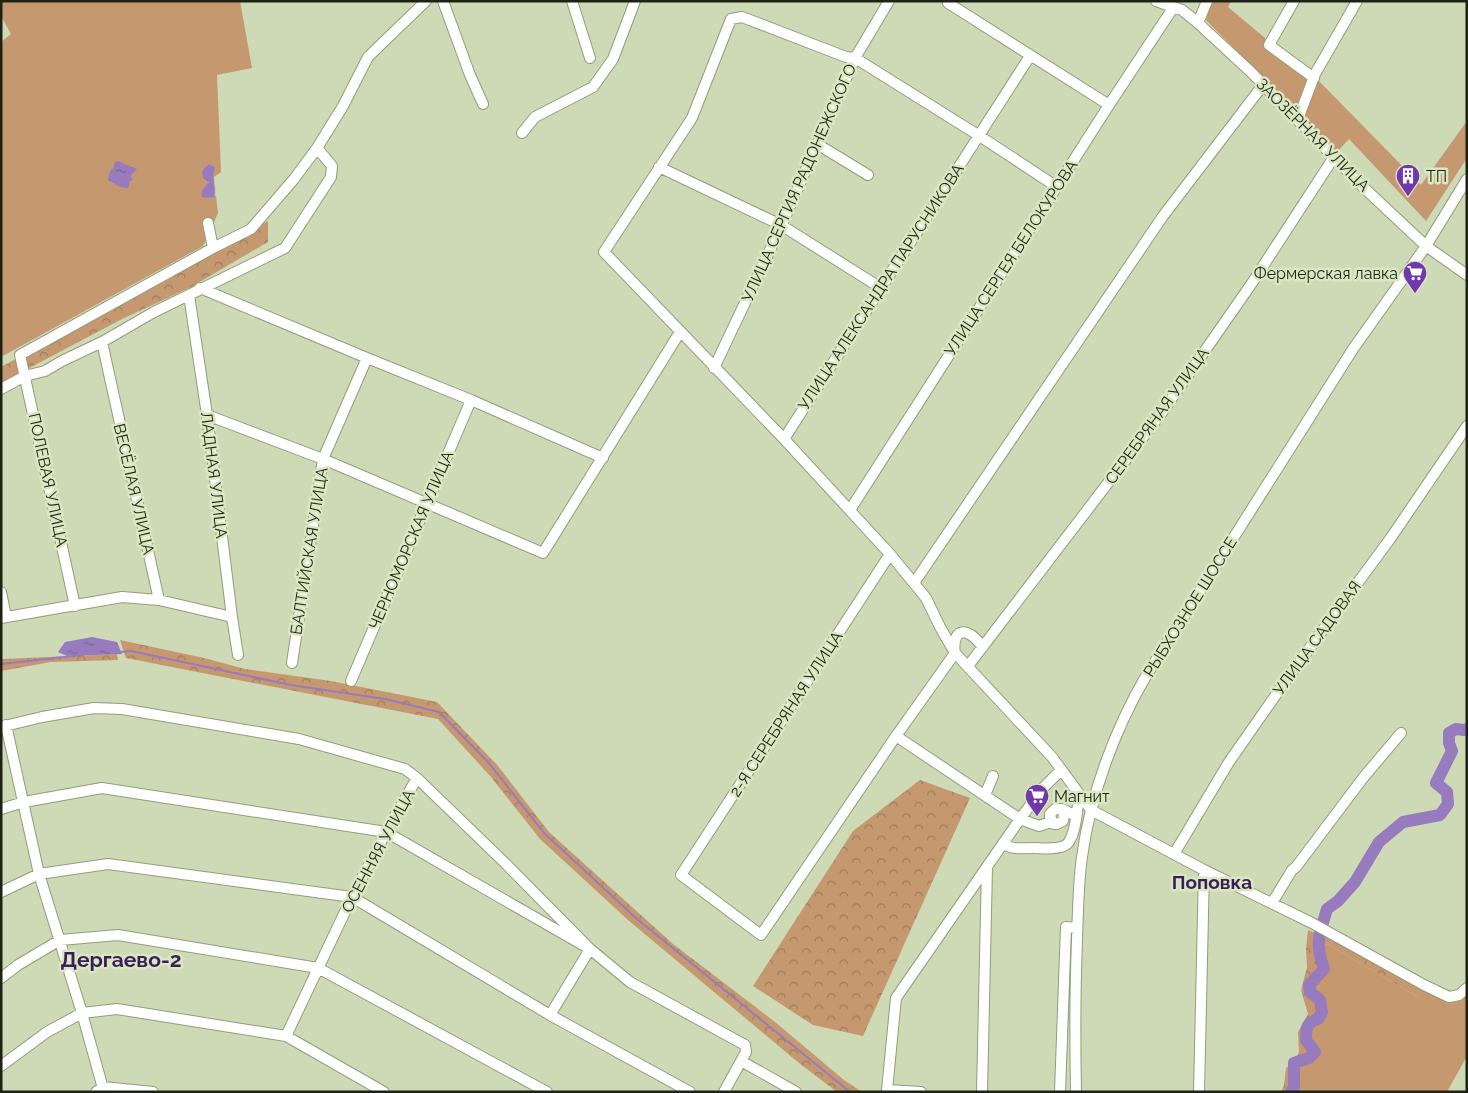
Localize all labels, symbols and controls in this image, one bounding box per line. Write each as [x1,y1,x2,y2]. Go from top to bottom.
street label: УЛИЦА СЕРГИЯ РАДОНЕЖСКОГО [738,61,860,305]
street label: ЗАОЗЁРНАЯ УЛИЦА [1252,74,1374,196]
street label: УЛИЦА СЕРГЕЯ БЕЛОКУРОВА [940,156,1082,360]
street label: УЛИЦА АЛЕКСАНДРА ПАРУСНИКОВА [794,160,968,414]
building icon: ТП [1395,163,1421,197]
place label: ТП [1426,167,1447,186]
supermarket icon: Фермерская лавка [1402,260,1428,294]
place label: Фермерская лавка [1254,264,1398,283]
street label: СЕРЕБРЯНАЯ УЛИЦА [1101,344,1213,488]
street label: ПОЛЕВАЯ УЛИЦА [25,411,72,549]
street label: ЛАДНАЯ УЛИЦА [197,411,231,540]
street label: ВЕСЁЛАЯ УЛИЦА [110,421,159,556]
street label: ЧЕРНОМОРСКАЯ УЛИЦА [365,448,457,632]
street label: БАЛТИЙСКАЯ УЛИЦА [286,466,332,636]
street label: РЫБХОЗНОЕ ШОССЕ [1139,533,1241,680]
street label: УЛИЦА САДОВАЯ [1269,577,1365,699]
street label: 2-Я СЕРЕБРЯНАЯ УЛИЦА [725,628,847,800]
supermarket icon: Магнит [1024,783,1050,817]
street label: ОСЕННЯЯ УЛИЦА [337,786,419,916]
place label: Магнит [1054,787,1110,806]
district label: Поповка [1172,871,1252,893]
district label: Дергаево-2 [60,947,182,972]

